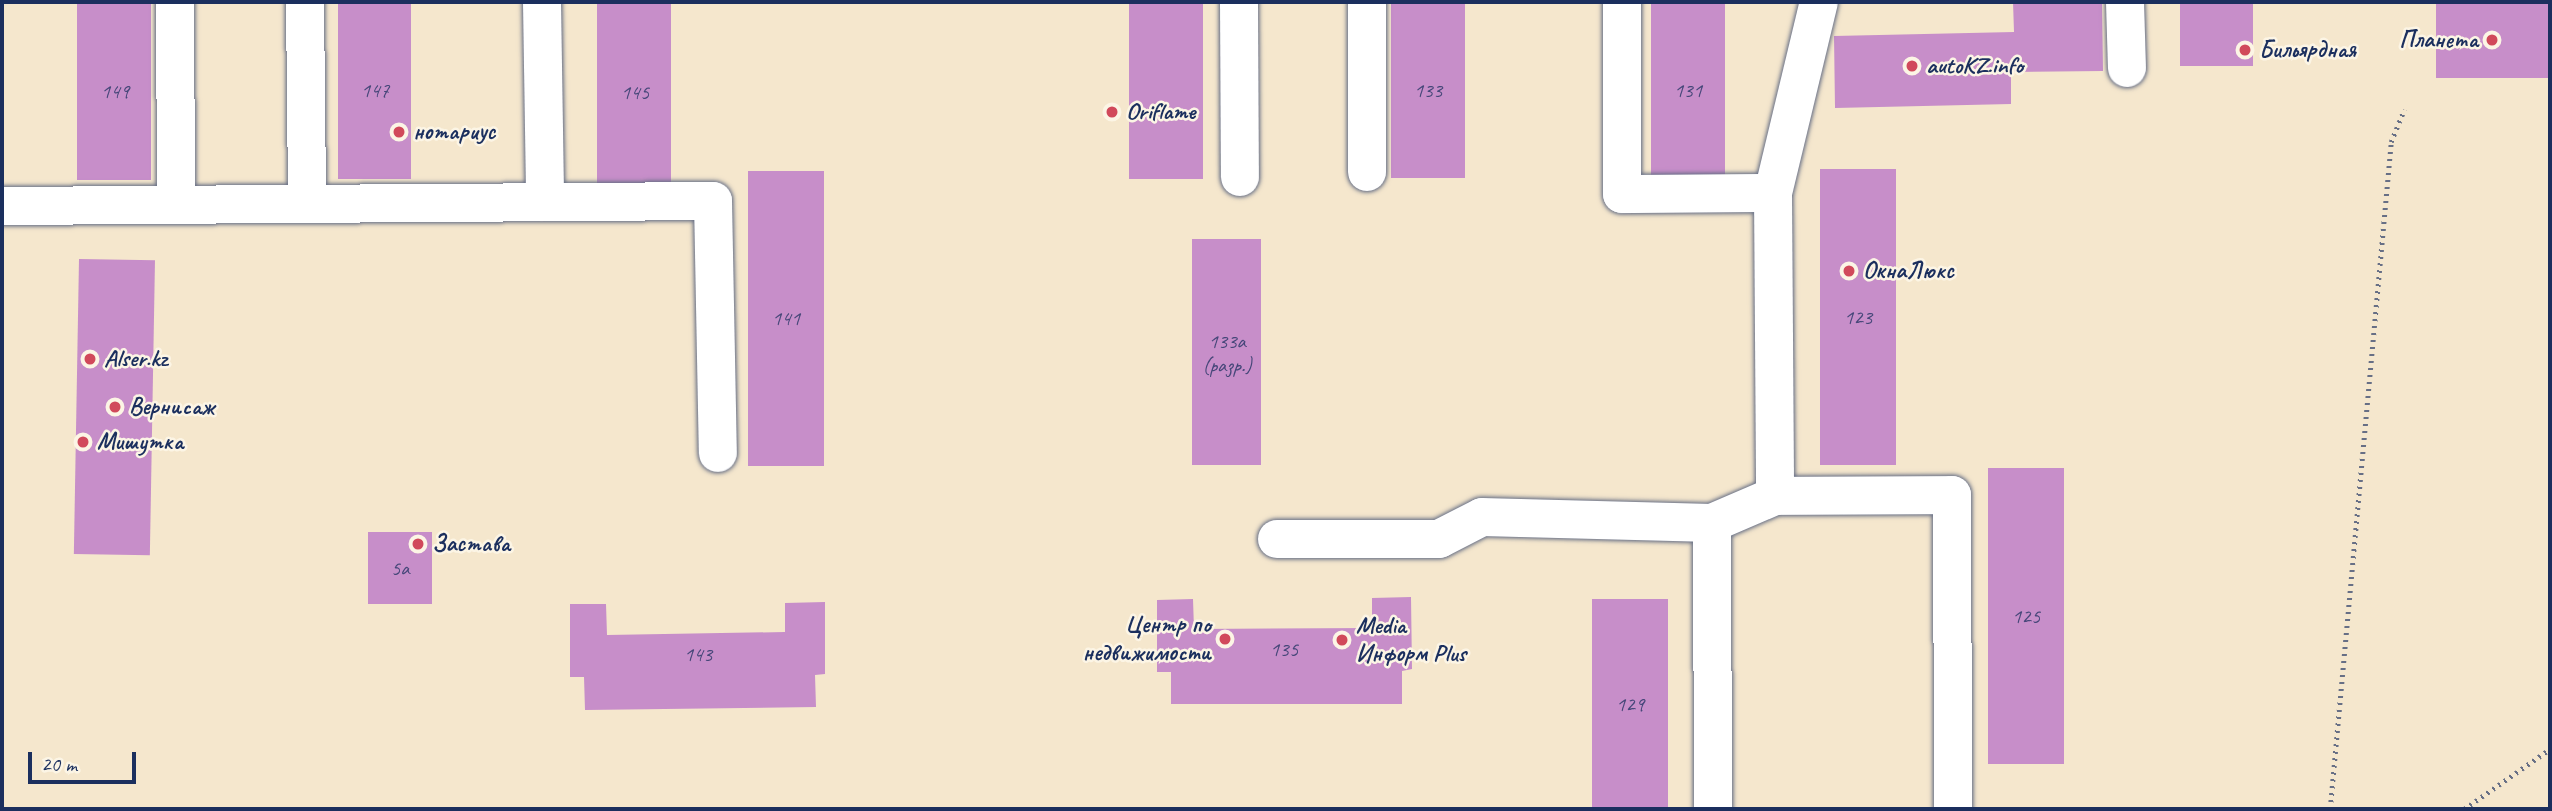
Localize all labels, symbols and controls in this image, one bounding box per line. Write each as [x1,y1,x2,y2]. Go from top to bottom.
place label: Планета [2399,26,2478,54]
marker: Планета [2484,32,2500,48]
place label: Бильярдная [2259,36,2356,64]
marker: Бильярдная [2237,42,2253,58]
place label: autoKZ.info [1926,52,2023,80]
marker: autoKZ.info [1904,58,1920,74]
house number: 147 [361,77,389,103]
house number: 133 [1414,77,1442,103]
house number: 131 [1674,77,1702,103]
house number: 149 [101,78,129,104]
house number: 145 [621,79,649,105]
place label: Oriflame [1126,98,1195,126]
marker: Oriflame [1104,104,1120,120]
place label: нотариус [413,118,495,146]
marker: нотариус [391,124,407,140]
place label: ОкнаЛюкс [1863,257,1954,285]
marker: ОкнаЛюкс [1841,263,1857,279]
house number: 123 [1844,304,1872,330]
house number: 141 [772,305,800,331]
house number: 133а (разр.) [1202,328,1252,378]
place label: Alser.kz [104,345,167,373]
marker: Alser.kz [82,351,98,367]
place label: Вернисаж [129,393,214,421]
marker: Вернисаж [107,399,123,415]
place label: Мишутка [97,428,183,456]
marker: Мишутка [75,434,91,450]
place label: Застава [432,530,510,558]
marker: Застава [410,536,426,552]
house number: 5а [391,555,409,581]
house number: 125 [2012,603,2040,629]
place label: Центр по недвижимости [1083,611,1211,667]
place label: Media Информ Plus [1356,612,1466,668]
marker: Центр по недвижимости [1217,631,1233,647]
marker: Media Информ Plus [1334,632,1350,648]
house number: 135 [1270,636,1298,662]
house number: 143 [684,641,712,667]
house number: 129 [1616,691,1644,717]
scale bar [32,738,140,782]
text: 20 m [41,751,77,777]

